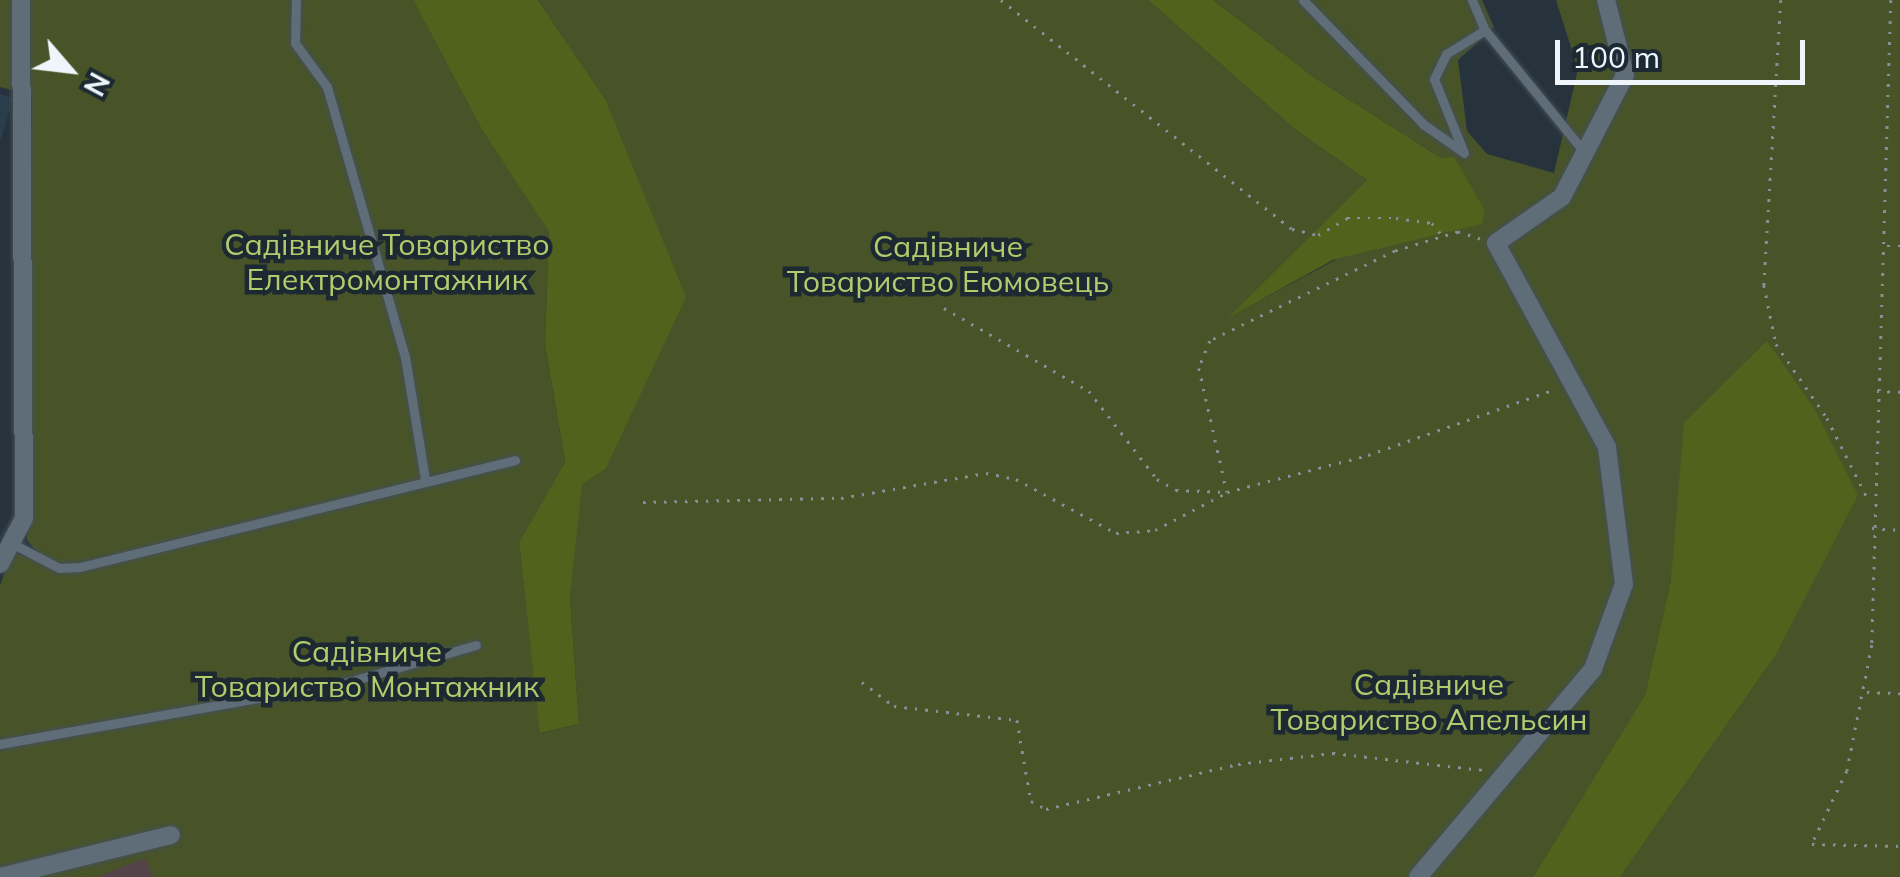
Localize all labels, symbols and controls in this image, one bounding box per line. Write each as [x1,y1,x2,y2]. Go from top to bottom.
north arrow [20,20,120,120]
scale bar [1560,20,1810,82]
text: 100 m [1572,38,1660,76]
text: N [77,67,117,102]
park label: Садівниче Товариство Електромонтажник [224,226,550,296]
park label: Садівниче Товариство Еюмовець [787,228,1109,298]
park label: Садівниче Товариство Монтажник [195,633,539,704]
park label: Садівниче Товариство Апельсин [1271,666,1587,736]

